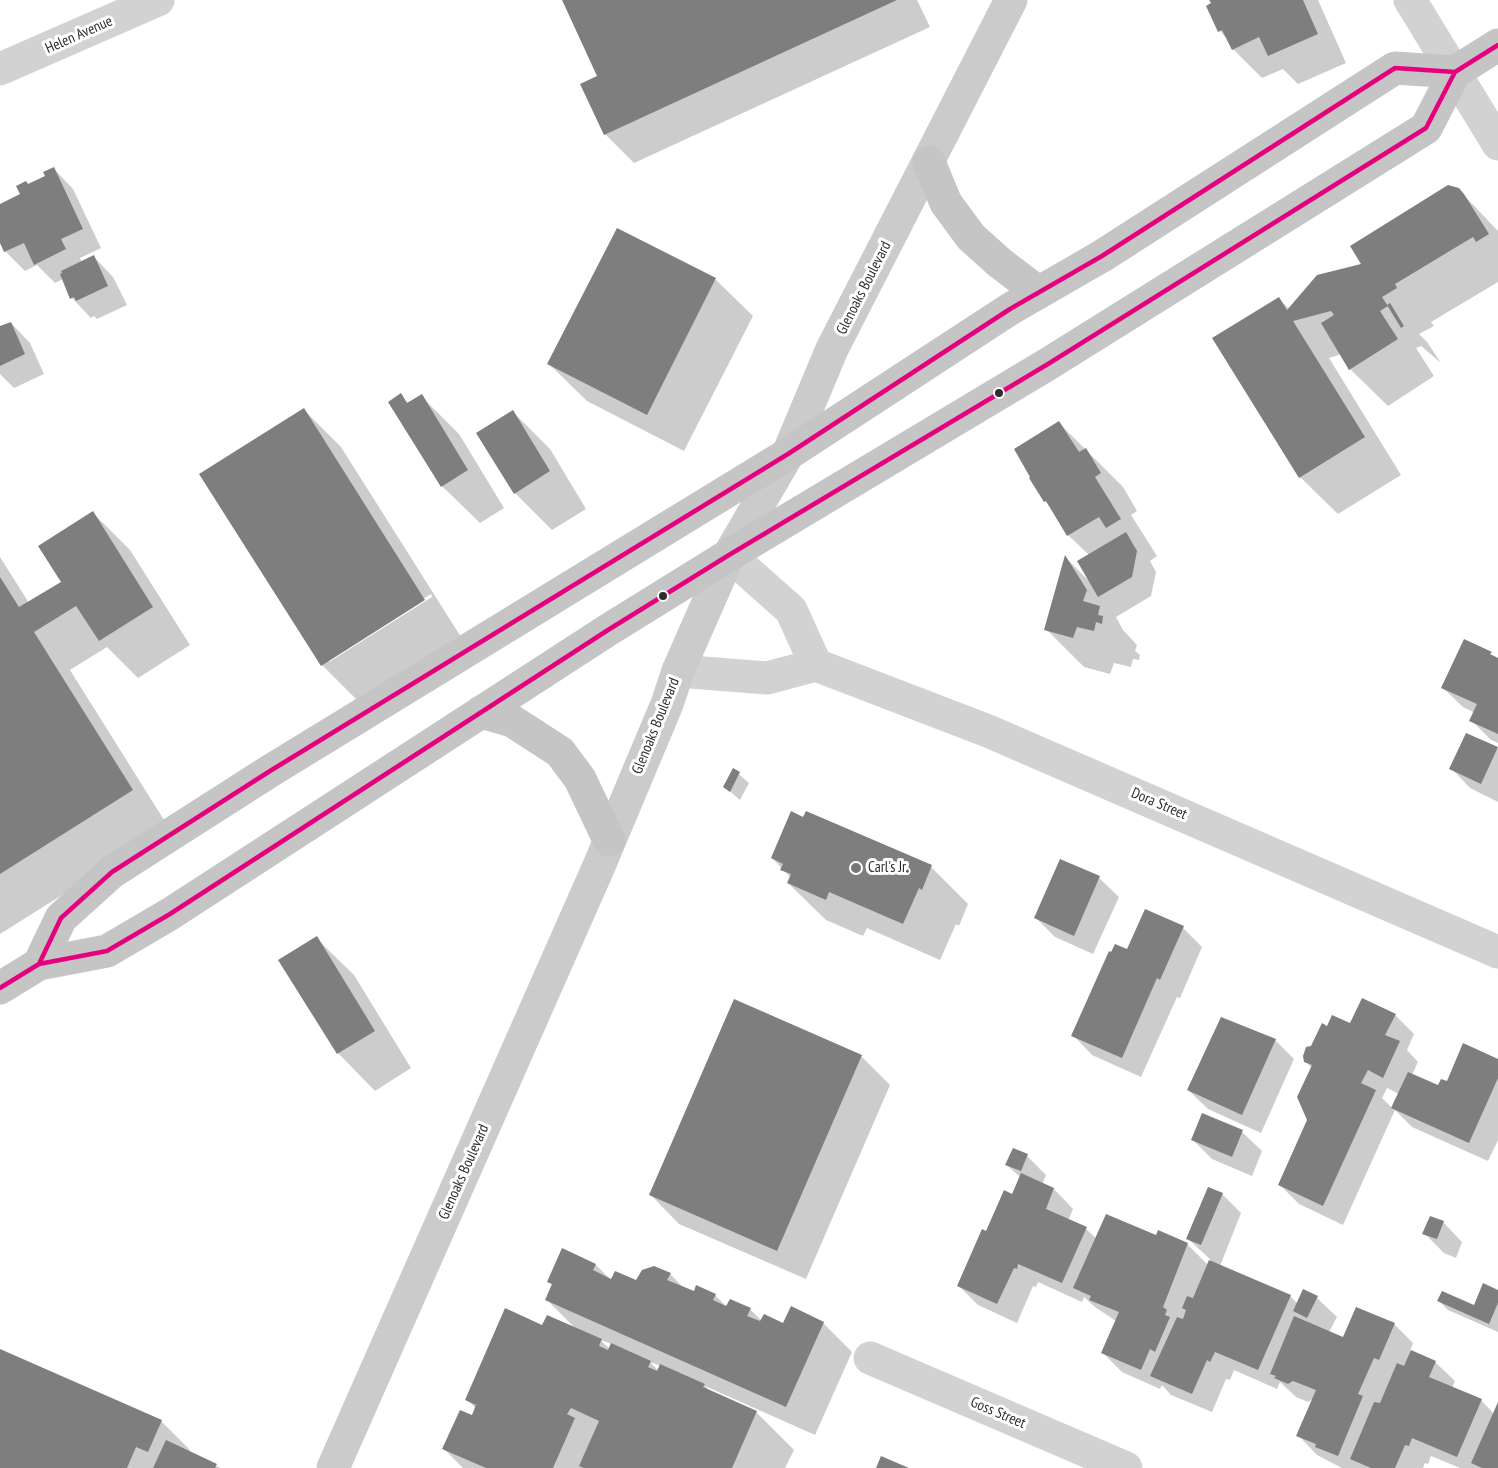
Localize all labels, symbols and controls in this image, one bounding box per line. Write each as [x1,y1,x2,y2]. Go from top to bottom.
street label: Helen Avenue [43,12,115,58]
street label: Glenoaks Boulevard [833,238,895,338]
unlabelled marker [993,387,1005,399]
unlabelled marker [657,590,669,602]
street label: Glenoaks Boulevard [629,675,683,777]
street label: Dora Street [1128,784,1190,824]
place label: Carl's Jr. [868,859,908,877]
marker: Carl's Jr. [849,861,863,875]
street label: Glenoaks Boulevard [435,1122,493,1222]
street label: Goss Street [968,1393,1028,1433]

